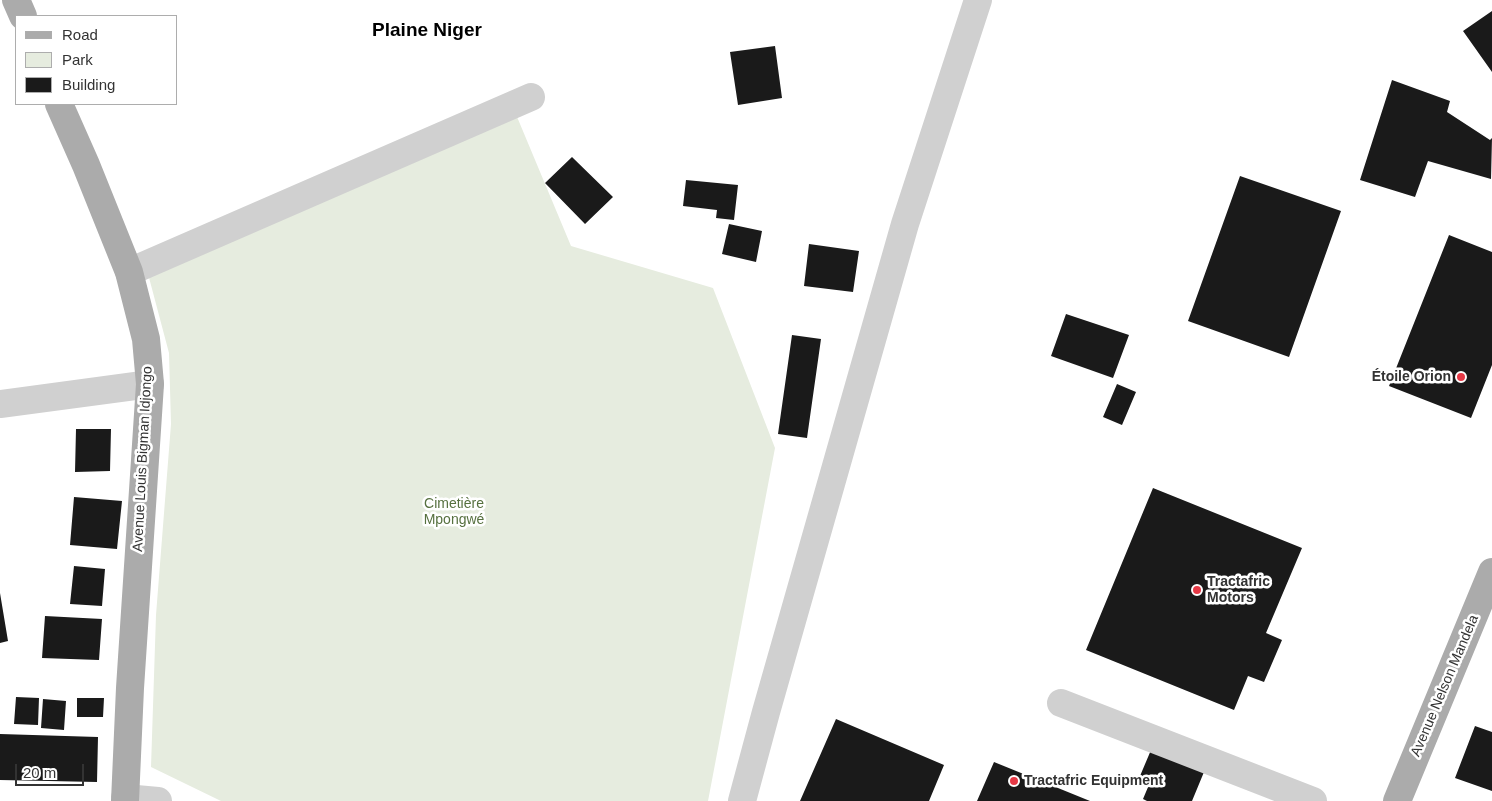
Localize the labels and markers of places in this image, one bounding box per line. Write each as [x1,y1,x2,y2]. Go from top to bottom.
place label: Étoile Orion [1372,369,1451,385]
marker: Étoile Orion [1455,371,1467,383]
place label: Tractafric Motors [1207,574,1270,606]
marker: Tractafric Motors [1191,584,1203,596]
place label: Tractafric Equipment [1024,773,1163,789]
marker: Tractafric Equipment [1008,775,1020,787]

